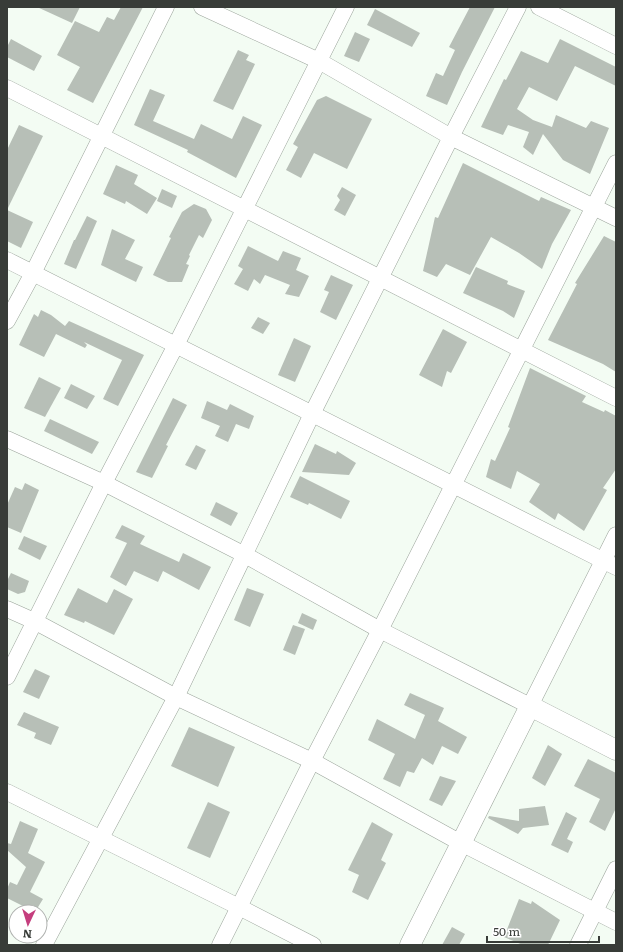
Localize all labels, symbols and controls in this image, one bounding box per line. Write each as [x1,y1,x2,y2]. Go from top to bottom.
north arrow [8,904,48,944]
scale bar [487,918,599,944]
text: 50 m [493,922,520,940]
text: N [22,927,32,943]

